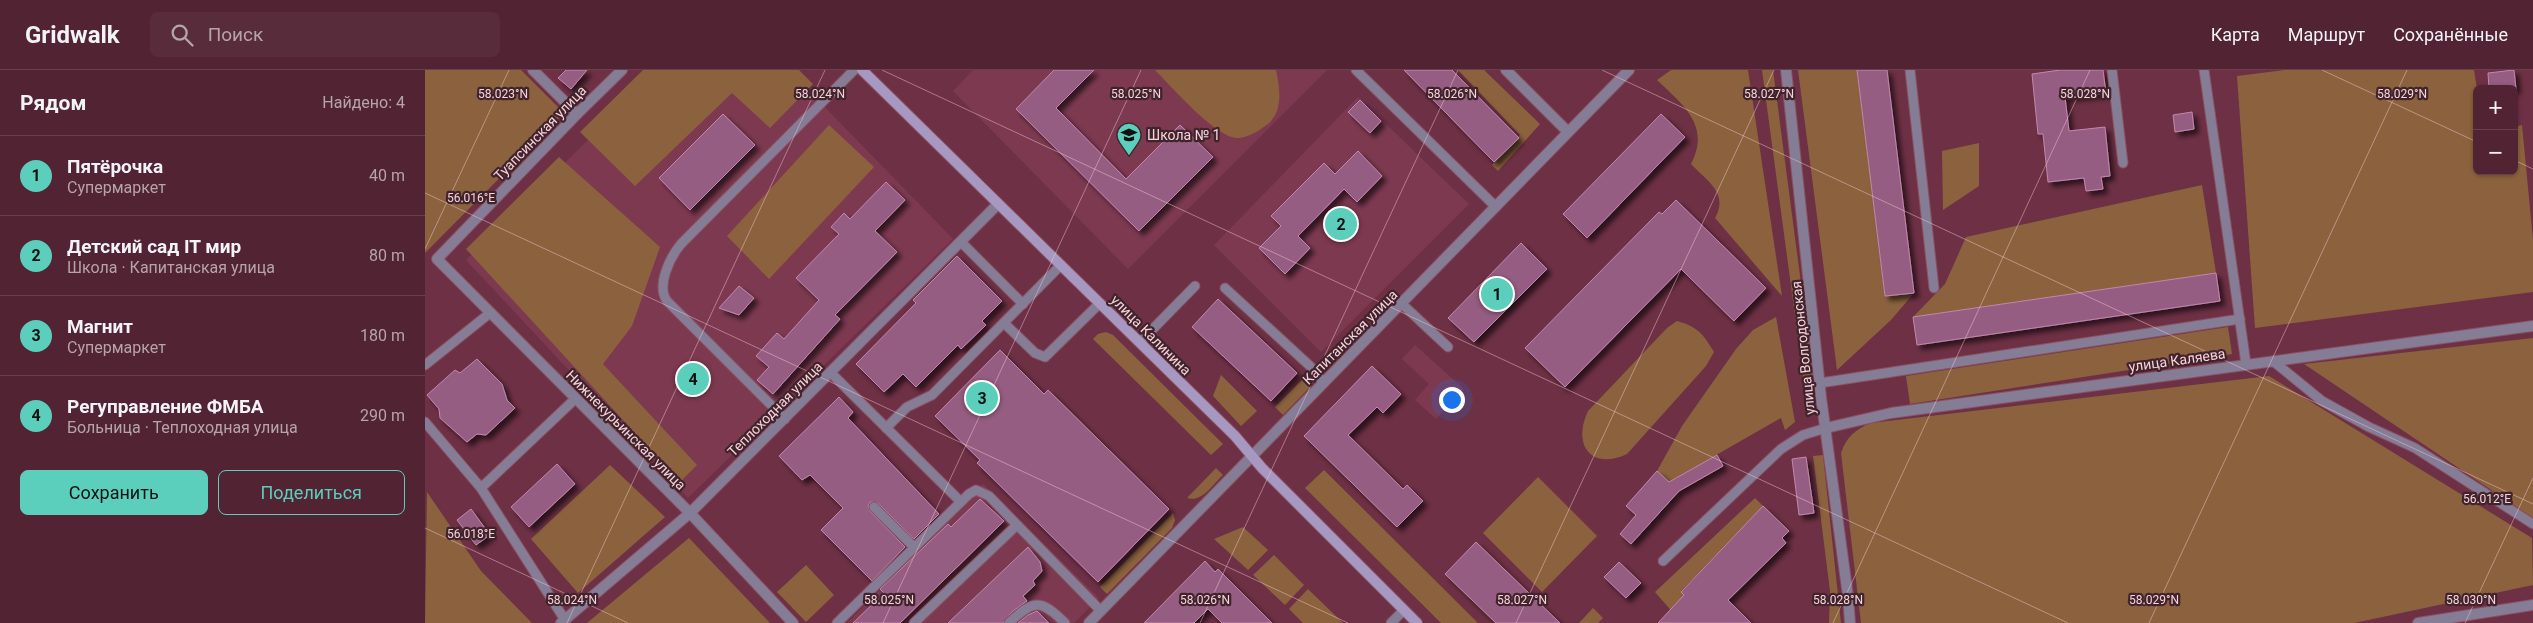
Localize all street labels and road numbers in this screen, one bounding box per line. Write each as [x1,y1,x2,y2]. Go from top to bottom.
street label: Туапсинская улица [491,82,589,184]
street label: улица Волгодонская [1788,280,1818,416]
street label: Капитанская улица [1299,286,1401,388]
street label: улица Калинина [1108,292,1194,378]
street label: улица Каляева [2128,345,2226,375]
street label: Теплоходная улица [724,358,826,460]
street label: Нижнекурьинская улица [563,367,689,493]

